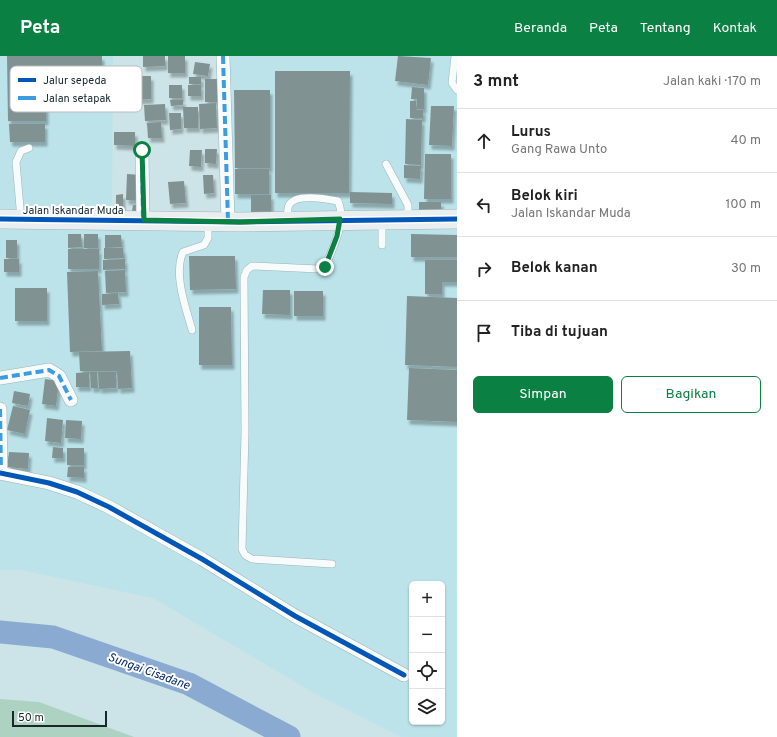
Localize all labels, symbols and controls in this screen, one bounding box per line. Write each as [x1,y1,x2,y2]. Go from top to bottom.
text: Peta [20,16,60,40]
text: Beranda [514,20,567,37]
text: Peta [589,20,618,37]
text: Tentang [640,20,691,37]
text: Kontak [713,20,757,37]
legend [10,66,142,112]
text: 3 mnt [473,71,519,93]
text: Jalur sepeda [43,74,107,88]
text: Jalan kaki · 170 m [663,74,761,90]
text: Jalan setapak [43,92,111,106]
text: Lurus [511,123,551,142]
icon: ahead [473,130,495,152]
text: 40 m [731,133,761,149]
route start [133,141,151,159]
text: Gang Rawa Unto [511,142,607,158]
text: Belok kiri [511,187,578,206]
icon: left [473,194,495,216]
text: 100 m [725,197,761,213]
street label: Jalan Iskandar Muda [22,204,124,218]
text: Jalan Iskandar Muda [511,206,631,222]
route end [316,258,334,276]
icon: right [473,258,495,280]
text: Belok kanan [511,259,598,278]
text: 30 m [731,261,761,277]
icon: arrive [473,322,495,344]
text: Tiba di tujuan [511,323,608,342]
button: Simpan [473,376,613,413]
button: Bagikan [621,376,761,413]
map controls [409,581,445,725]
button: + [409,581,445,617]
button: − [409,617,445,653]
water label: Sungai Cisadane [106,650,192,694]
button: locate [409,653,445,689]
button: layers [409,689,445,725]
scale bar [12,709,107,728]
text: 50 m [18,711,44,725]

